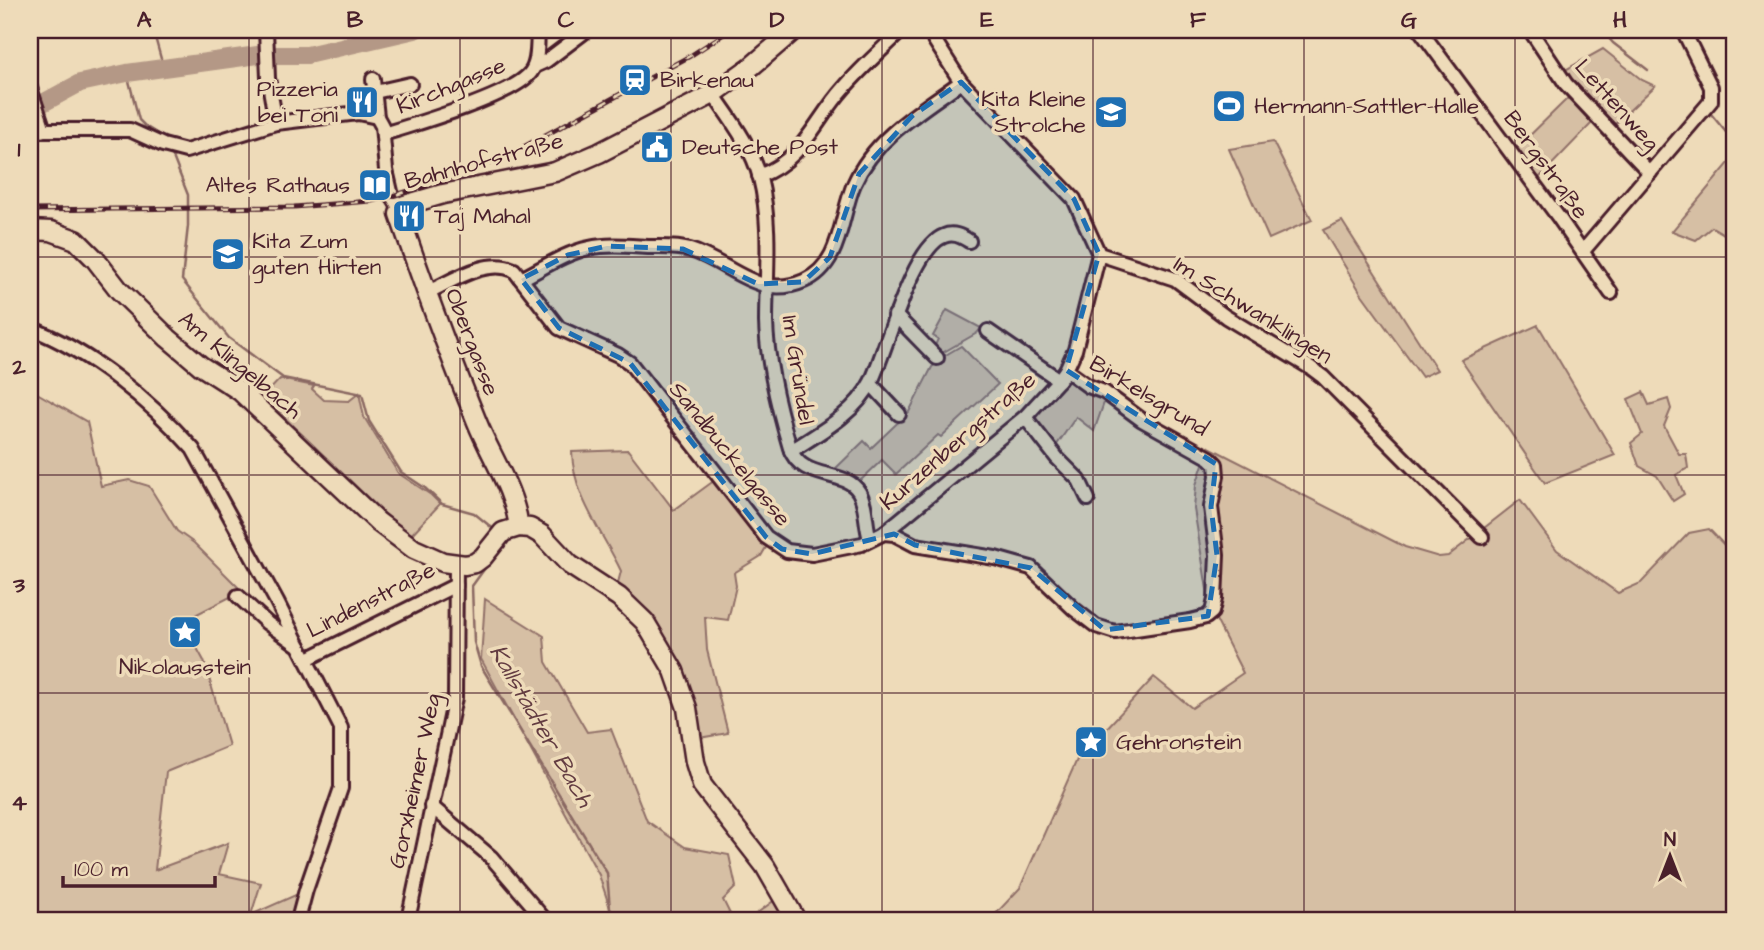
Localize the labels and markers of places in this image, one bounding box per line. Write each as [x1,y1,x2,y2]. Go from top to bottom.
station icon: Birkenau [616,61,654,99]
place label: Birkenau [660,64,754,96]
place label: Pizzeria bei Toni [257,73,339,131]
restaurant icon: Pizzeria bei Toni [343,83,381,121]
place label: Kita Kleine Strolche [981,83,1086,141]
sports icon: Hermann-Sattler-Halle [1210,87,1248,125]
place label: Hermann-Sattler-Halle [1254,90,1479,122]
school or university icon: Kita Kleine Strolche [1092,93,1130,131]
public building icon: Deutsche Post [638,128,676,166]
place label: Deutsche Post [682,131,839,163]
library icon: Altes Rathaus [356,166,394,204]
place label: Altes Rathaus [205,169,350,201]
restaurant icon: Taj Mahal [390,197,428,235]
place label: Taj Mahal [434,200,531,232]
place label: Kita Zum guten Hirten [252,225,381,284]
school or university icon: Kita Zum guten Hirten [209,235,247,273]
place icon: Nikolausstein [166,613,204,651]
place label: Nikolausstein [119,651,251,683]
place icon: Gehronstein [1072,723,1110,761]
place label: Gehronstein [1116,726,1241,758]

